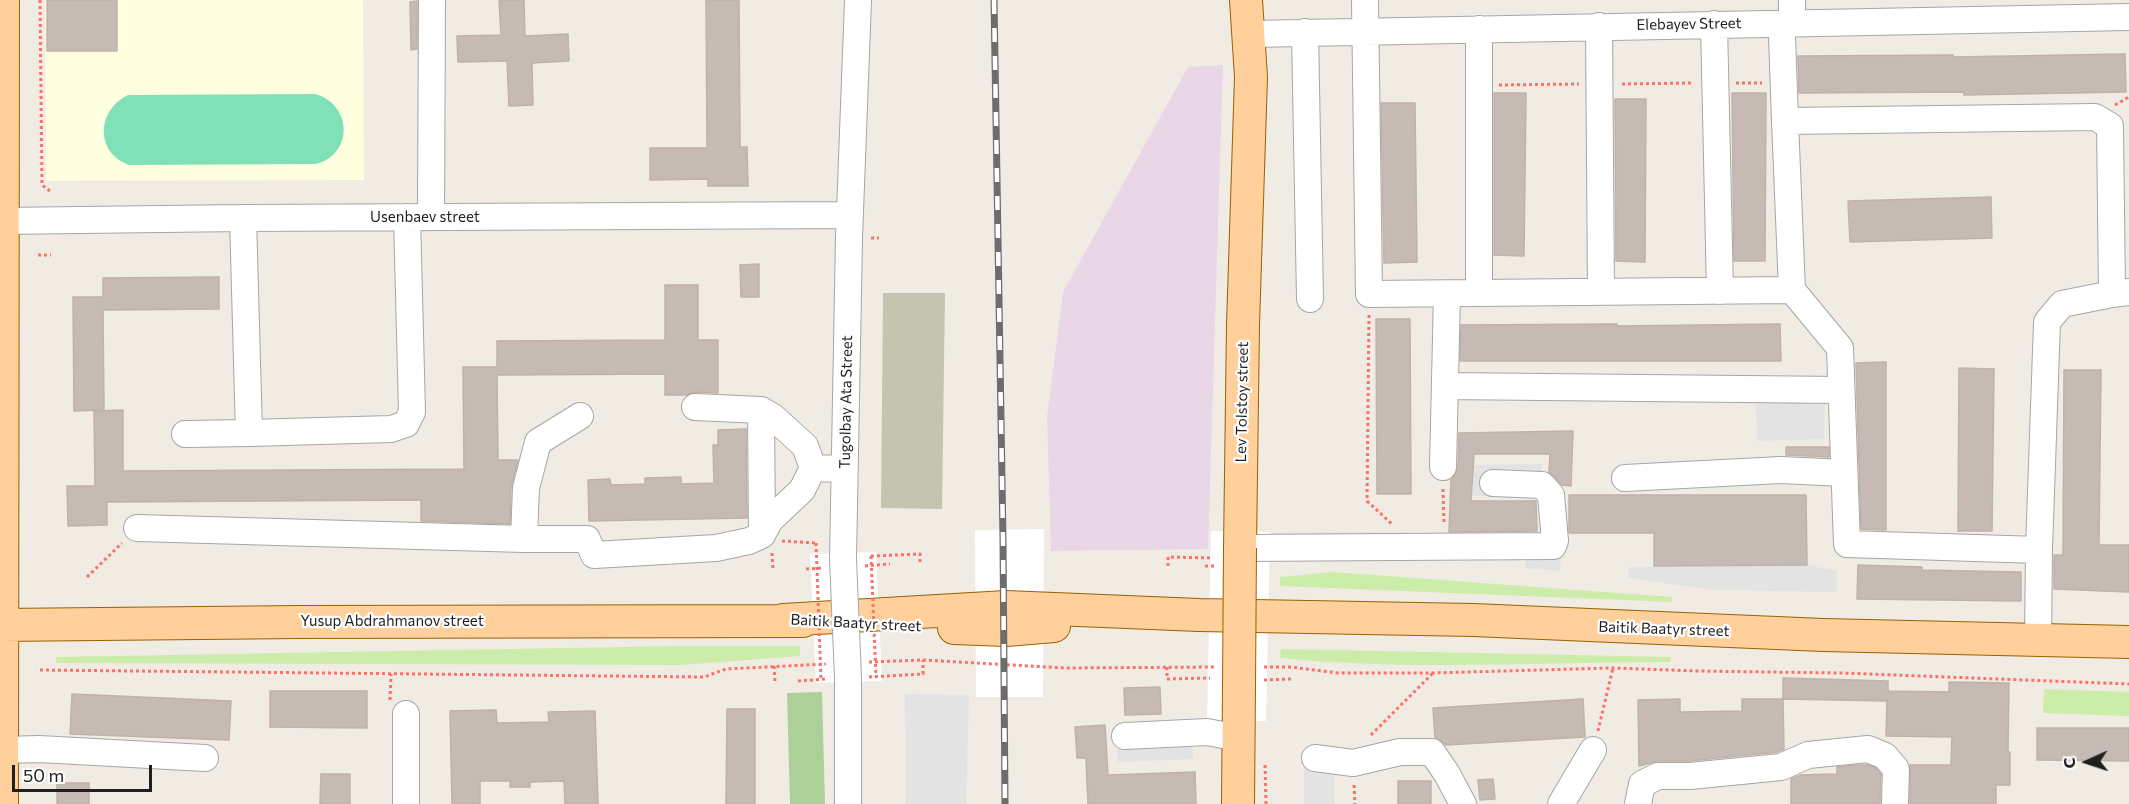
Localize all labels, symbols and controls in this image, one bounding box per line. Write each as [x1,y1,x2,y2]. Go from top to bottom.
street label: Elebayev Street [1636,14,1742,34]
street label: Usenbaev street [370,208,480,226]
street label: Tugolbay Ata Street [836,335,856,469]
street label: Lev Tolstoy street [1232,341,1252,463]
street label: Baitik Baatyr street [790,611,922,635]
street label: Yusup Abdrahmanov street [300,612,484,630]
street label: Baitik Baatyr street [1598,618,1730,640]
north arrow [2057,732,2117,792]
scale bar [15,753,154,791]
text: С [2059,757,2078,769]
text: 50 m [23,764,64,786]

